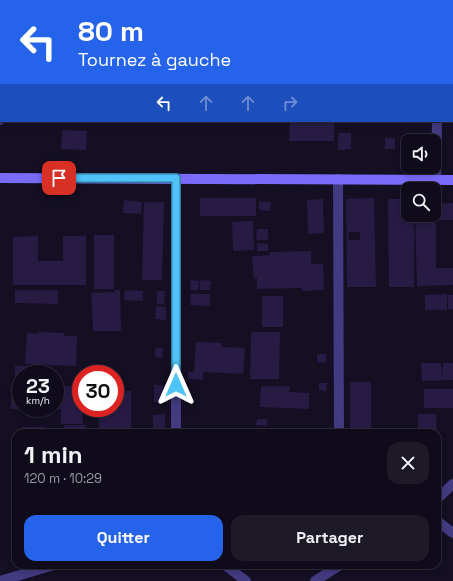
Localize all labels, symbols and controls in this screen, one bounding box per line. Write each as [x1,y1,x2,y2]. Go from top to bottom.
text: 80 m [78,13,144,49]
icon: left [12,16,64,68]
text: Tournez à gauche [78,48,231,71]
icon: left [153,92,175,114]
icon: ahead [195,92,217,114]
icon: ahead [237,92,259,114]
icon: right [279,92,301,114]
map controls [401,134,441,222]
button: sound [401,134,441,174]
pin [42,161,76,195]
icon: arrive [48,167,70,189]
button: search [401,182,441,222]
position arrow [155,364,197,406]
speed limit sign: 30 [72,365,124,417]
text: 23 [26,373,50,399]
text: km/h [26,394,50,407]
text: 1 min [24,439,83,470]
button: close [387,442,429,484]
text: 120 m · 10:29 [24,470,102,487]
button: Quitter [24,515,223,561]
button: Partager [231,515,429,561]

